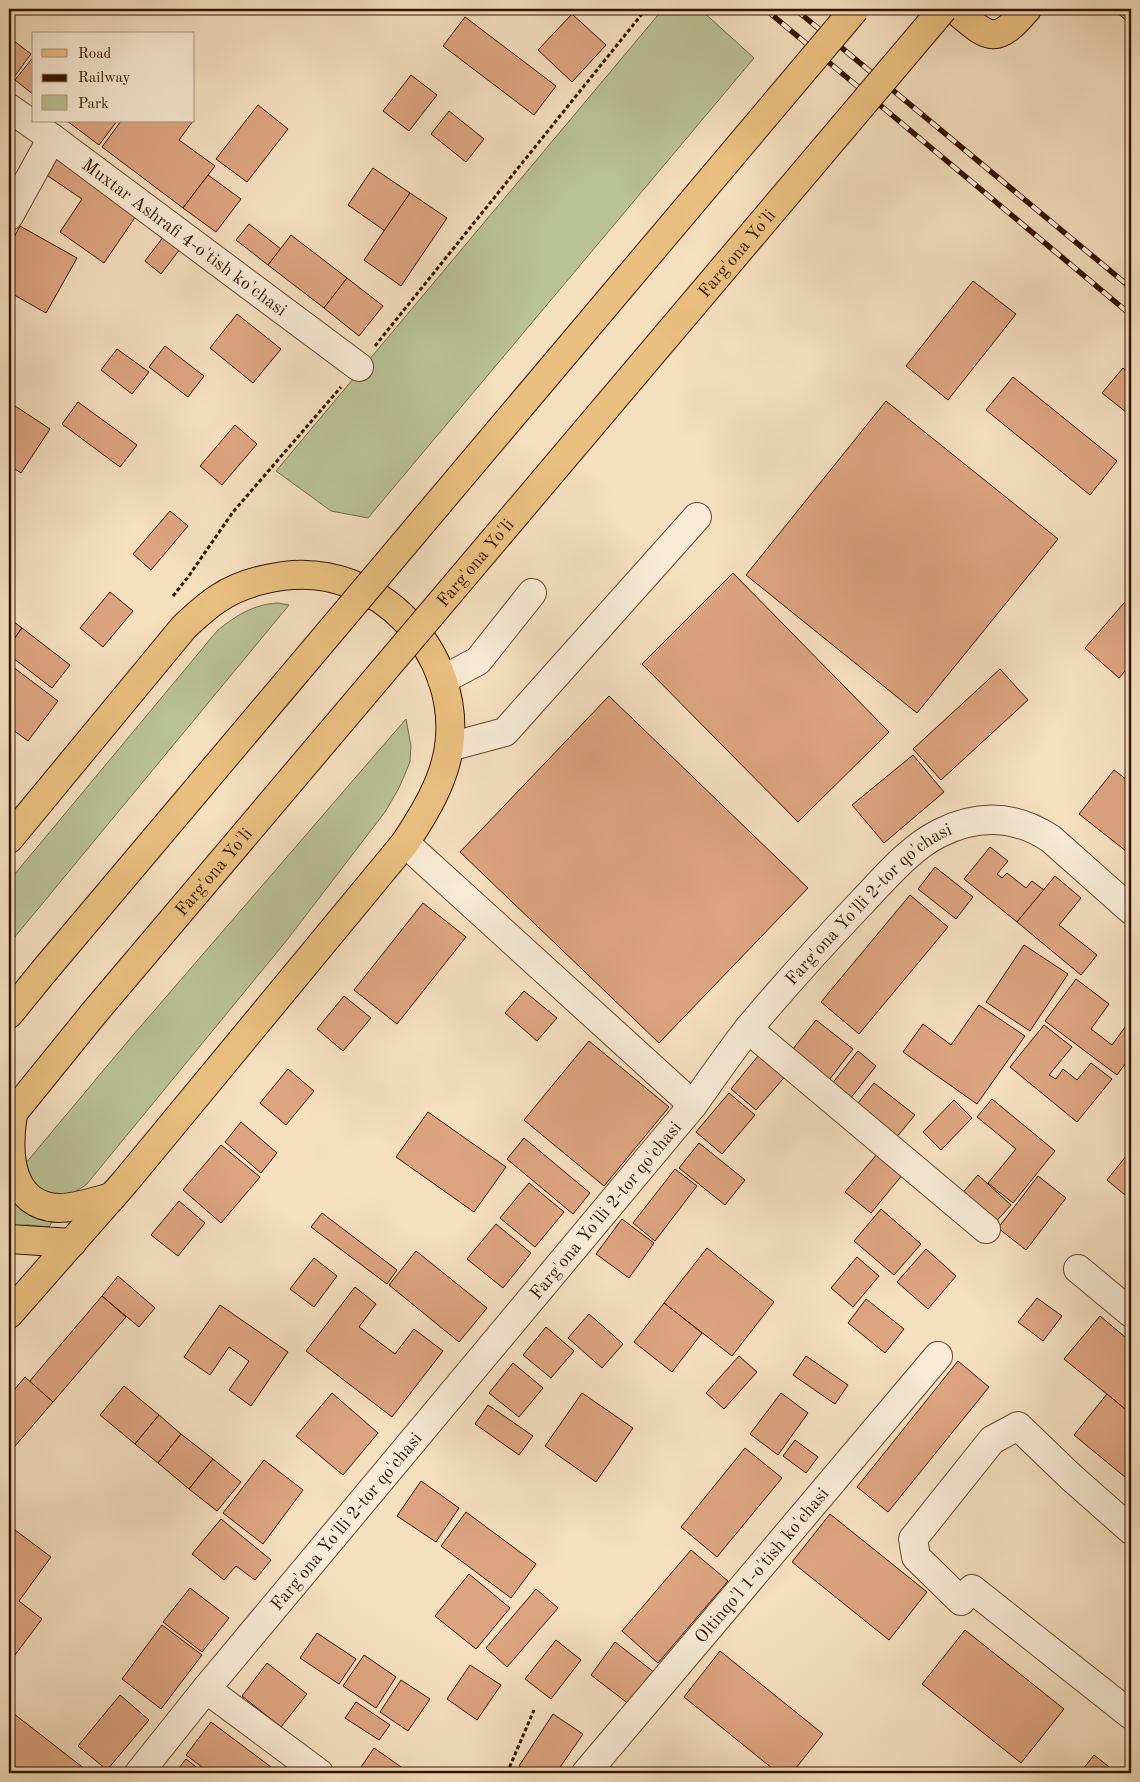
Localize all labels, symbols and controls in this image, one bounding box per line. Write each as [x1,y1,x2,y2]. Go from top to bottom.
legend [32,32,195,122]
text: Road [78,47,112,62]
text: Railway [78,71,131,86]
text: Park [78,97,109,112]
street label: Muxtar Ashrafi 4-o'tish ko'chasi [78,156,290,320]
street label: Farg'ona Yo'li [695,206,779,301]
street label: Farg'ona Yo'li [434,516,518,610]
street label: Farg'ona Yo'lli 2-tor qo'chasi [782,821,955,989]
street label: Farg'ona Yo'li [172,825,256,920]
street label: Farg'ona Yo'lli 2-tor qo'chasi [527,1118,685,1303]
street label: Farg'ona Yo'lli 2-tor qo'chasi [268,1429,426,1614]
street label: Oltinqo'l 1-o'tish ko'chasi [692,1485,833,1647]

